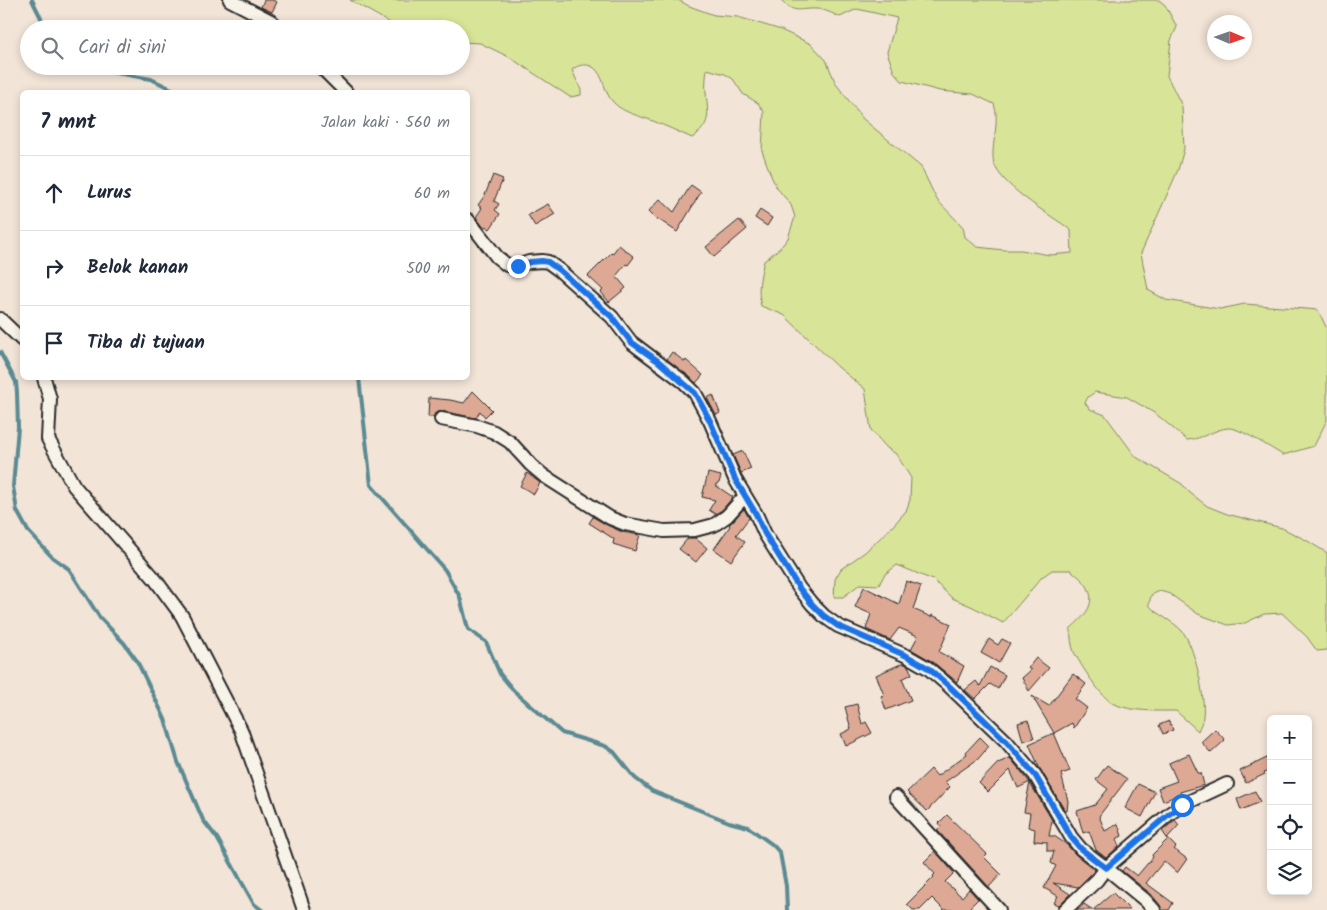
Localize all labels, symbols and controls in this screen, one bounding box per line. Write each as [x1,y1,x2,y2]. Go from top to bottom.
north arrow [1207,15,1252,60]
search box [20,20,470,75]
text: Cari di sini [78,33,166,63]
icon: search [38,34,66,62]
text: 7 mnt [40,106,96,139]
text: Jalan kaki · 560 m [321,110,450,135]
text: Lurus [87,178,132,208]
icon: ahead [40,179,68,207]
text: 60 m [414,181,450,206]
text: Belok kanan [87,253,188,283]
icon: right [40,254,68,282]
route end [507,255,530,278]
text: 500 m [406,256,450,281]
text: Tiba di tujuan [87,328,205,358]
icon: arrive [40,329,68,357]
map controls [1267,715,1312,895]
button: + [1267,715,1312,760]
button: − [1267,760,1312,805]
route start [1171,794,1194,817]
button: locate [1267,805,1312,850]
button: layers [1267,850,1312,895]

